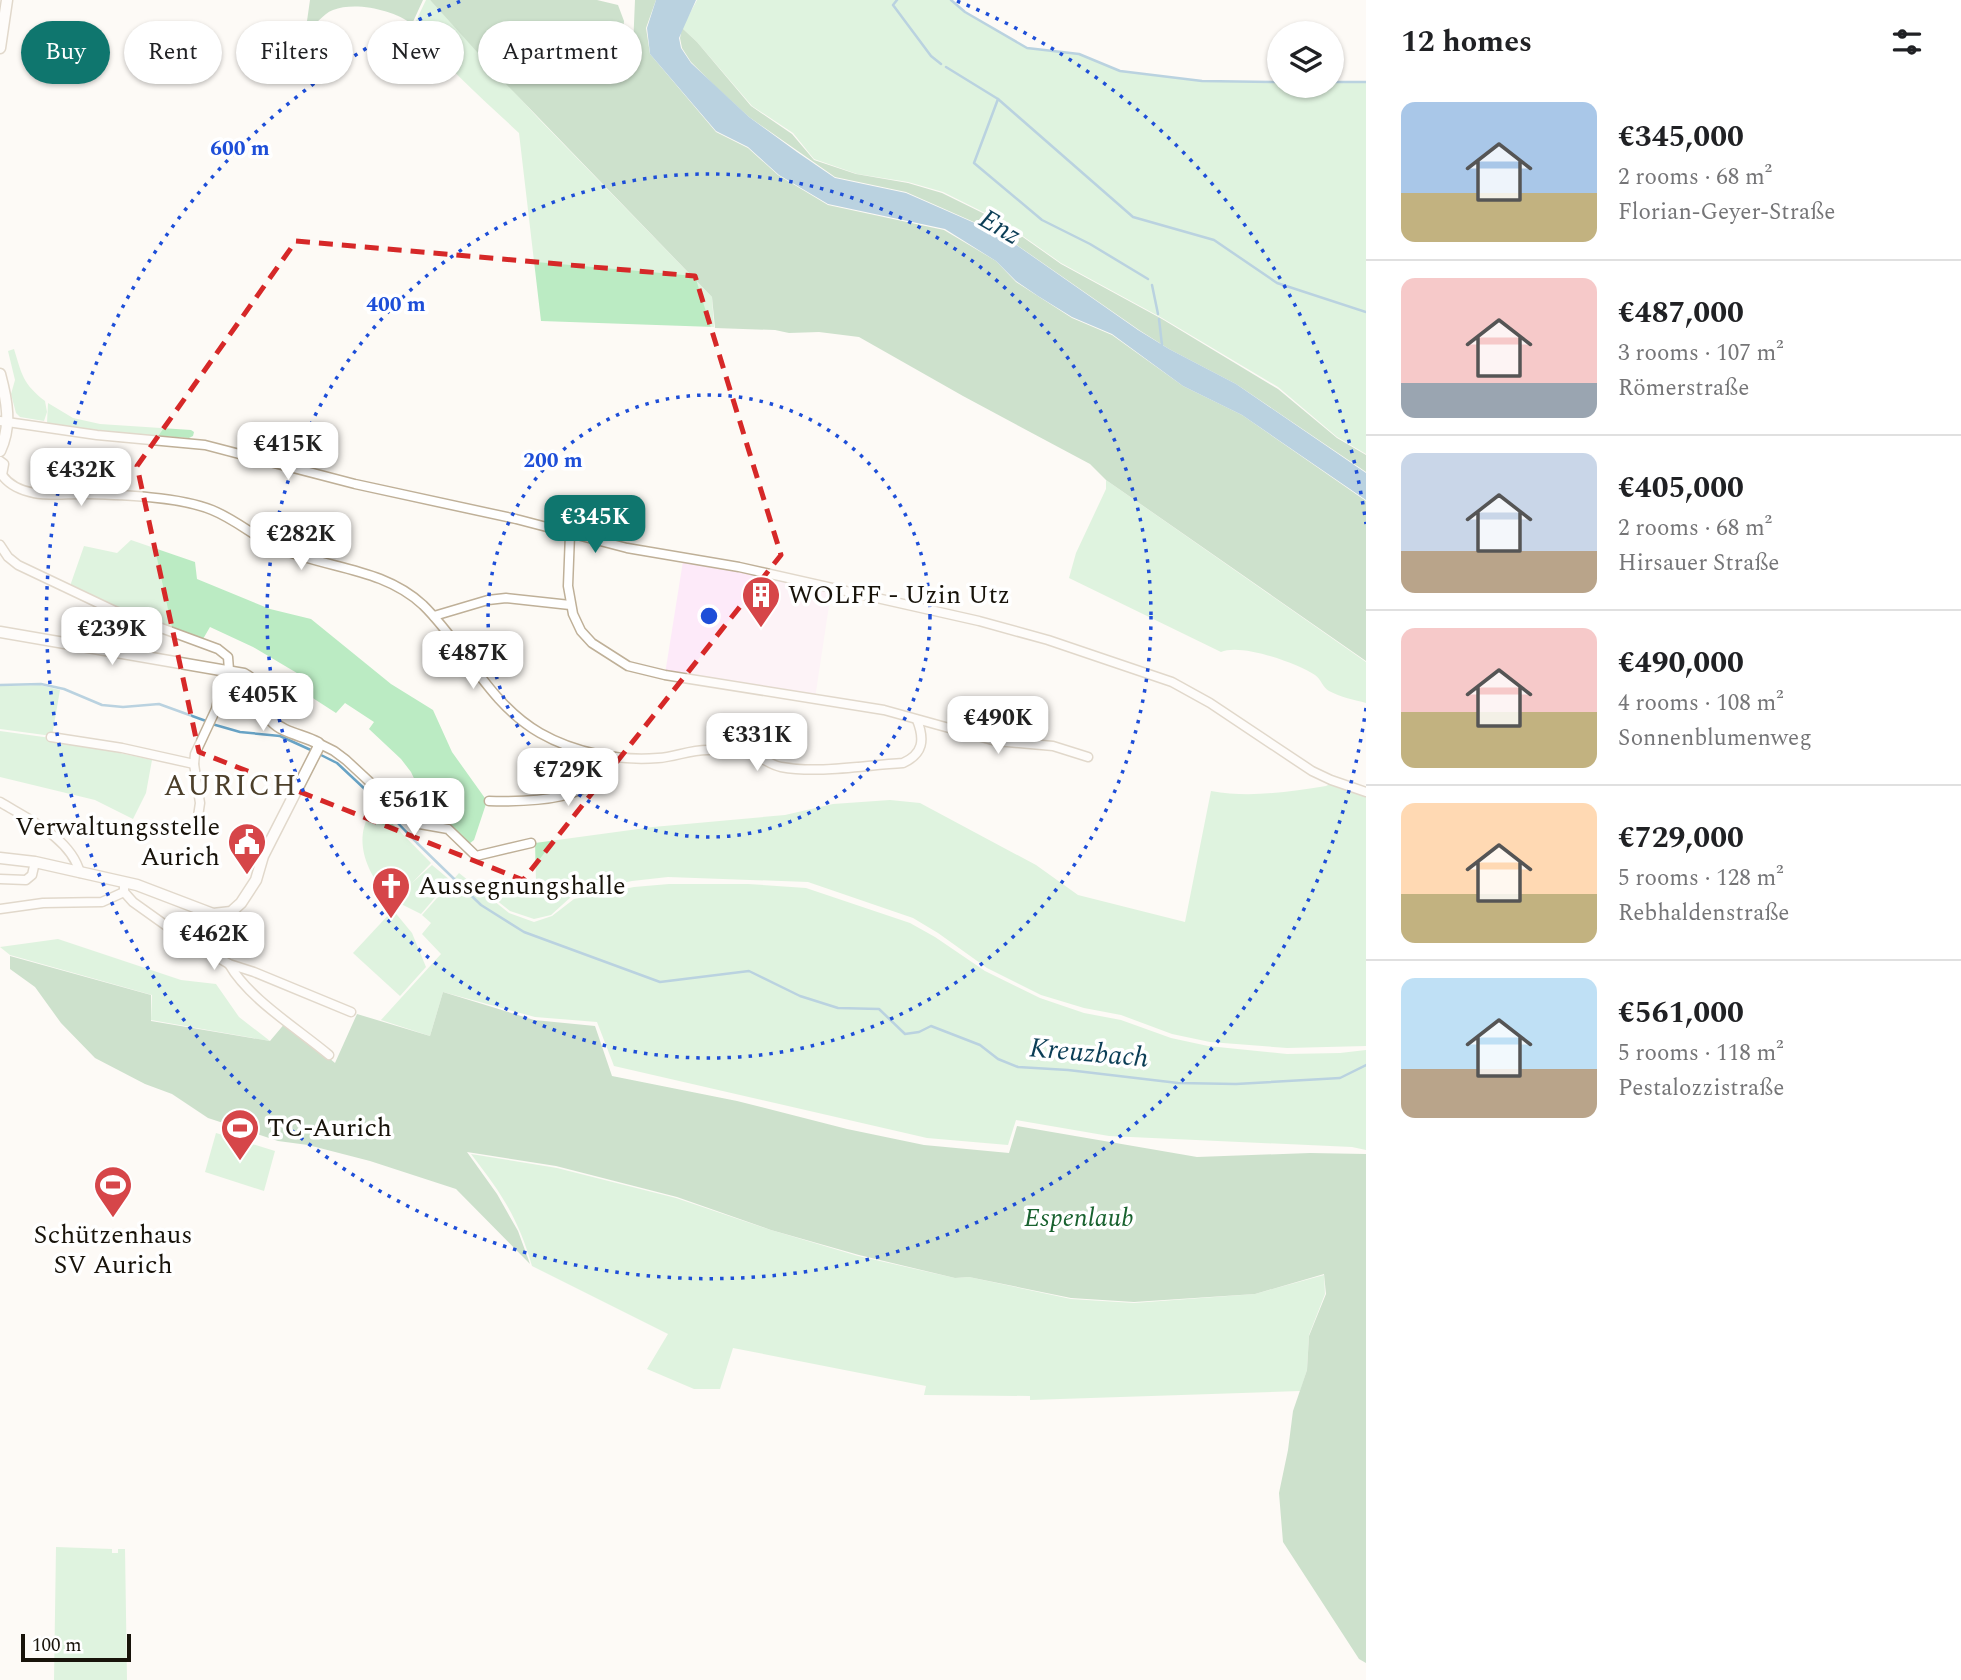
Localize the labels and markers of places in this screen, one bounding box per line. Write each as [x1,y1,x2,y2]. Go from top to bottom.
pin: €415K [239,422,337,482]
pin: €432K [32,448,130,508]
pin: €345K [546,496,644,555]
pin: €282K [252,512,350,572]
building icon: WOLFF - Uzin Utz [740,574,782,629]
place label: WOLFF - Uzin Utz [788,575,1010,615]
centre of rings [697,604,721,628]
pin: €239K [63,608,161,667]
pin: €487K [424,632,522,691]
pin: €405K [214,674,312,733]
pin: €490K [949,696,1047,756]
pin: €331K [708,714,806,773]
pin: €729K [519,748,617,808]
pin: €561K [365,778,463,838]
place label: Verwaltungsstelle Aurich [15,807,220,877]
public building icon: Verwaltungsstelle Aurich [226,821,268,876]
church icon: Aussegnungshalle [370,865,412,920]
place label: Aussegnungshalle [418,866,626,906]
pin: €462K [165,912,263,972]
sports icon: TC-Aurich [219,1107,261,1162]
place label: TC-Aurich [267,1108,392,1148]
sports icon: Schützenhaus SV Aurich [92,1164,134,1219]
place label: Schützenhaus SV Aurich [33,1215,193,1285]

